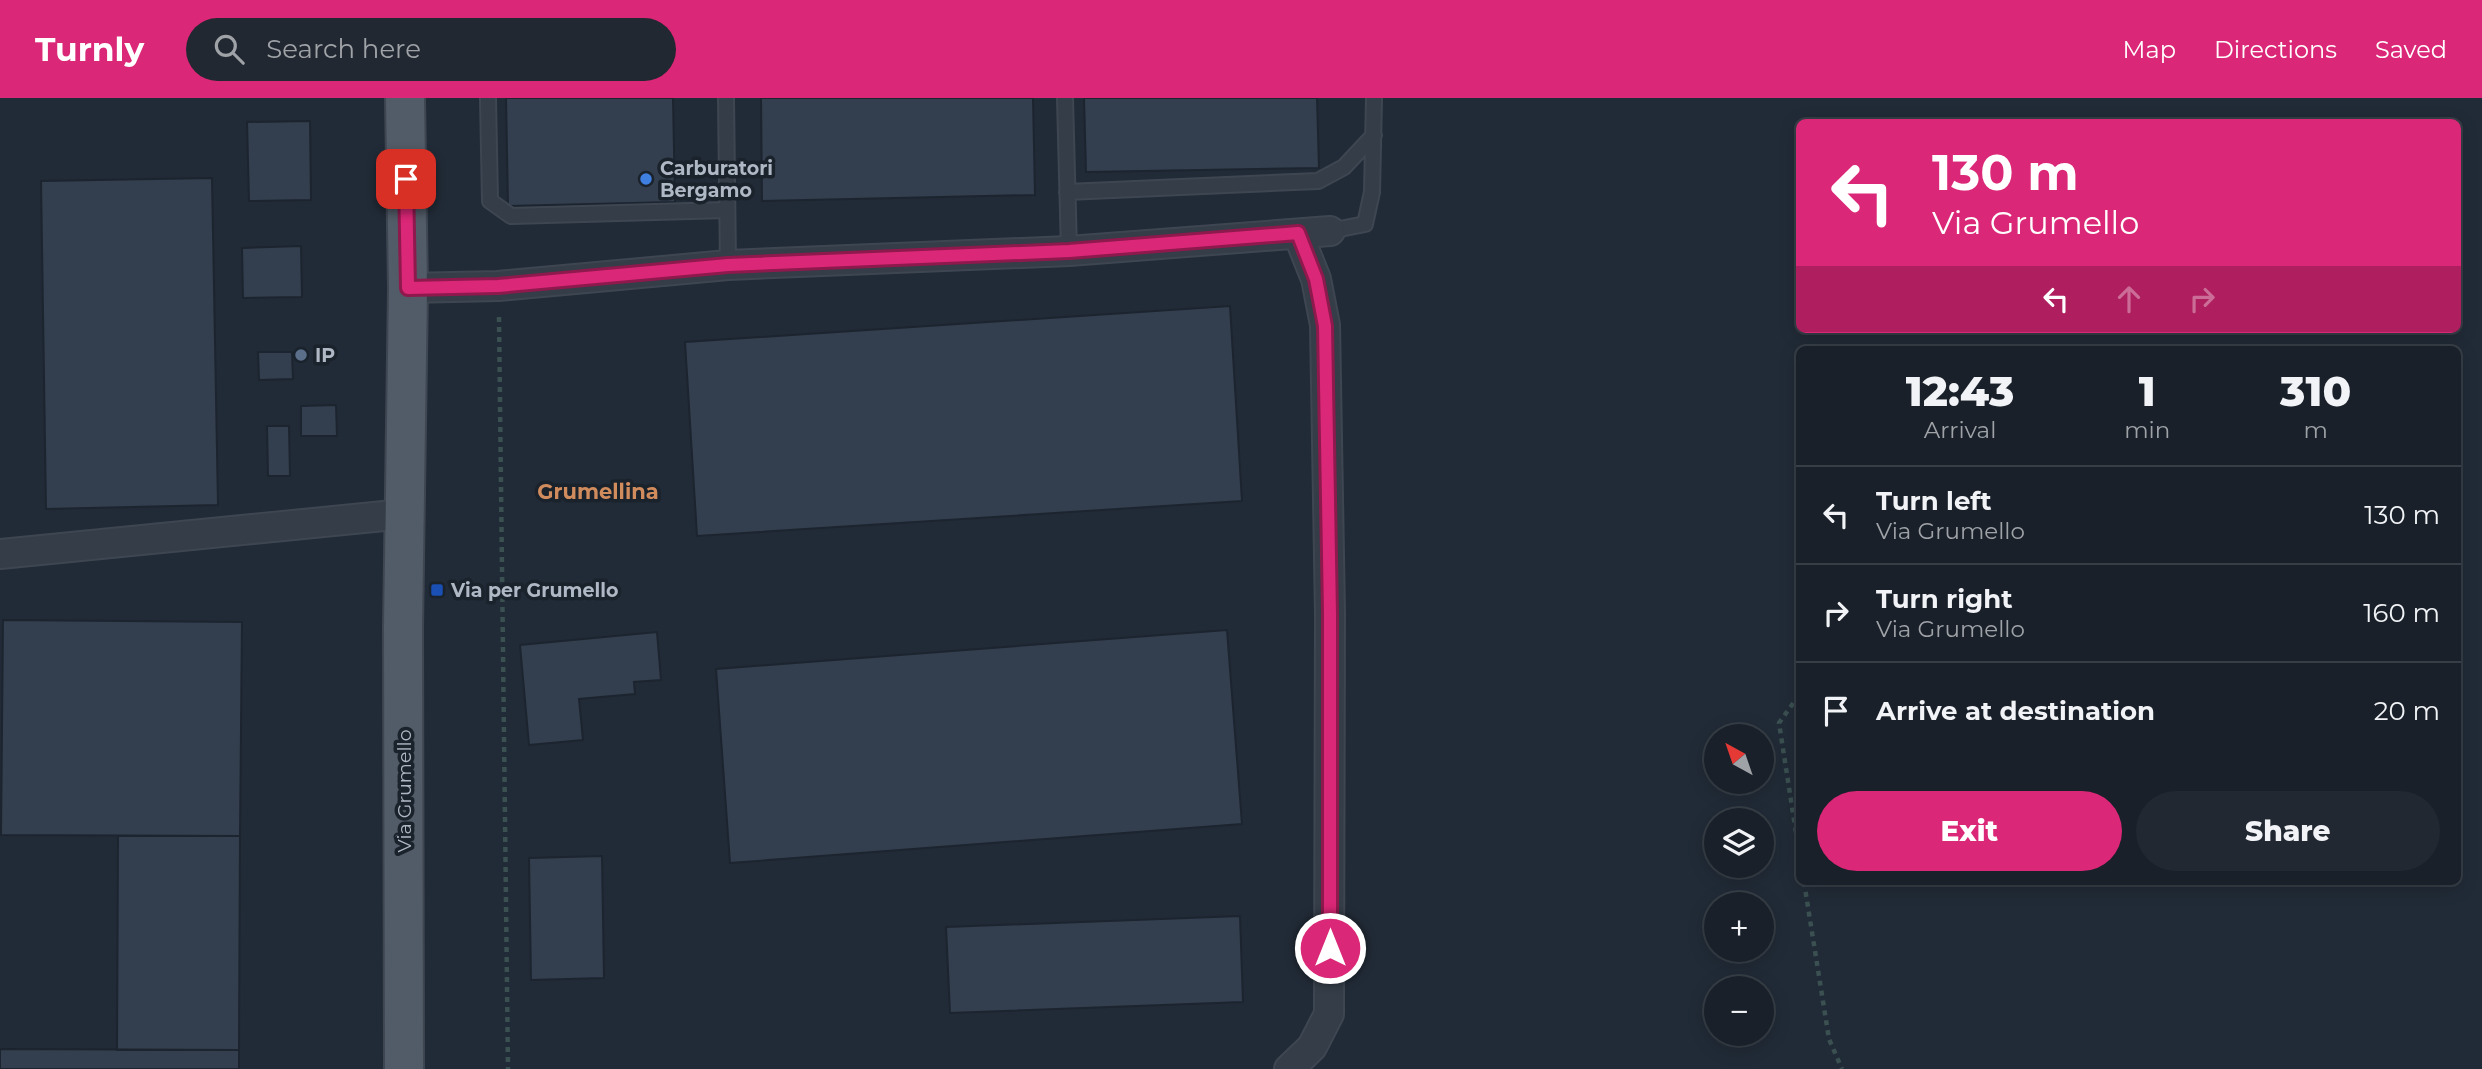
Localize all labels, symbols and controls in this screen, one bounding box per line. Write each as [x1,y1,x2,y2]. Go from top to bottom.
search box [186,18,676,81]
text: Turnly [35,29,144,69]
icon: search [210,30,248,68]
text: Search here [266,33,421,65]
text: Map [2123,35,2176,64]
text: Directions [2214,35,2337,64]
text: Saved [2375,35,2447,64]
text: 130 m [1932,143,2079,202]
icon: left [1817,147,1908,238]
pin [376,149,436,209]
place label: Carburatori Bergamo [660,157,773,202]
icon: arrive [387,160,425,198]
marker: Carburatori Bergamo [638,171,654,187]
text: Via Grumello [1932,203,2139,242]
icon: left [2037,280,2075,318]
icon: ahead [2110,280,2148,318]
icon: right [2183,280,2221,318]
place label: IP [315,344,335,367]
marker: IP [293,347,309,363]
text: 12:43 [1906,365,2014,417]
text: 1 [2139,365,2156,417]
text: 310 [2280,365,2351,417]
text: Arrival [1924,416,1996,444]
text: min [2124,416,2170,444]
text: m [2303,416,2328,444]
district label: Grumellina [537,479,659,504]
text: Turn left [1876,485,1992,517]
icon: left [1817,496,1855,534]
text: 130 m [2364,499,2440,531]
text: Via Grumello [1876,517,2025,545]
place label: Via per Grumello [450,579,618,602]
marker: Via per Grumello [429,582,445,598]
text: Turn right [1876,583,2012,615]
icon: right [1817,594,1855,632]
text: 160 m [2363,597,2440,629]
text: Via Grumello [1876,615,2025,643]
icon: arrive [1817,692,1855,730]
text: Arrive at destination [1876,695,2155,727]
text: 20 m [2374,695,2440,727]
north arrow [1704,724,1774,794]
map controls [1704,724,1774,1046]
street label: Via Grumello [393,729,416,853]
button: Exit [1817,791,2122,871]
button: Share [2136,791,2440,871]
button: layers [1704,808,1774,878]
button: + [1704,892,1774,962]
position arrow [1293,911,1367,985]
button: − [1704,976,1774,1046]

